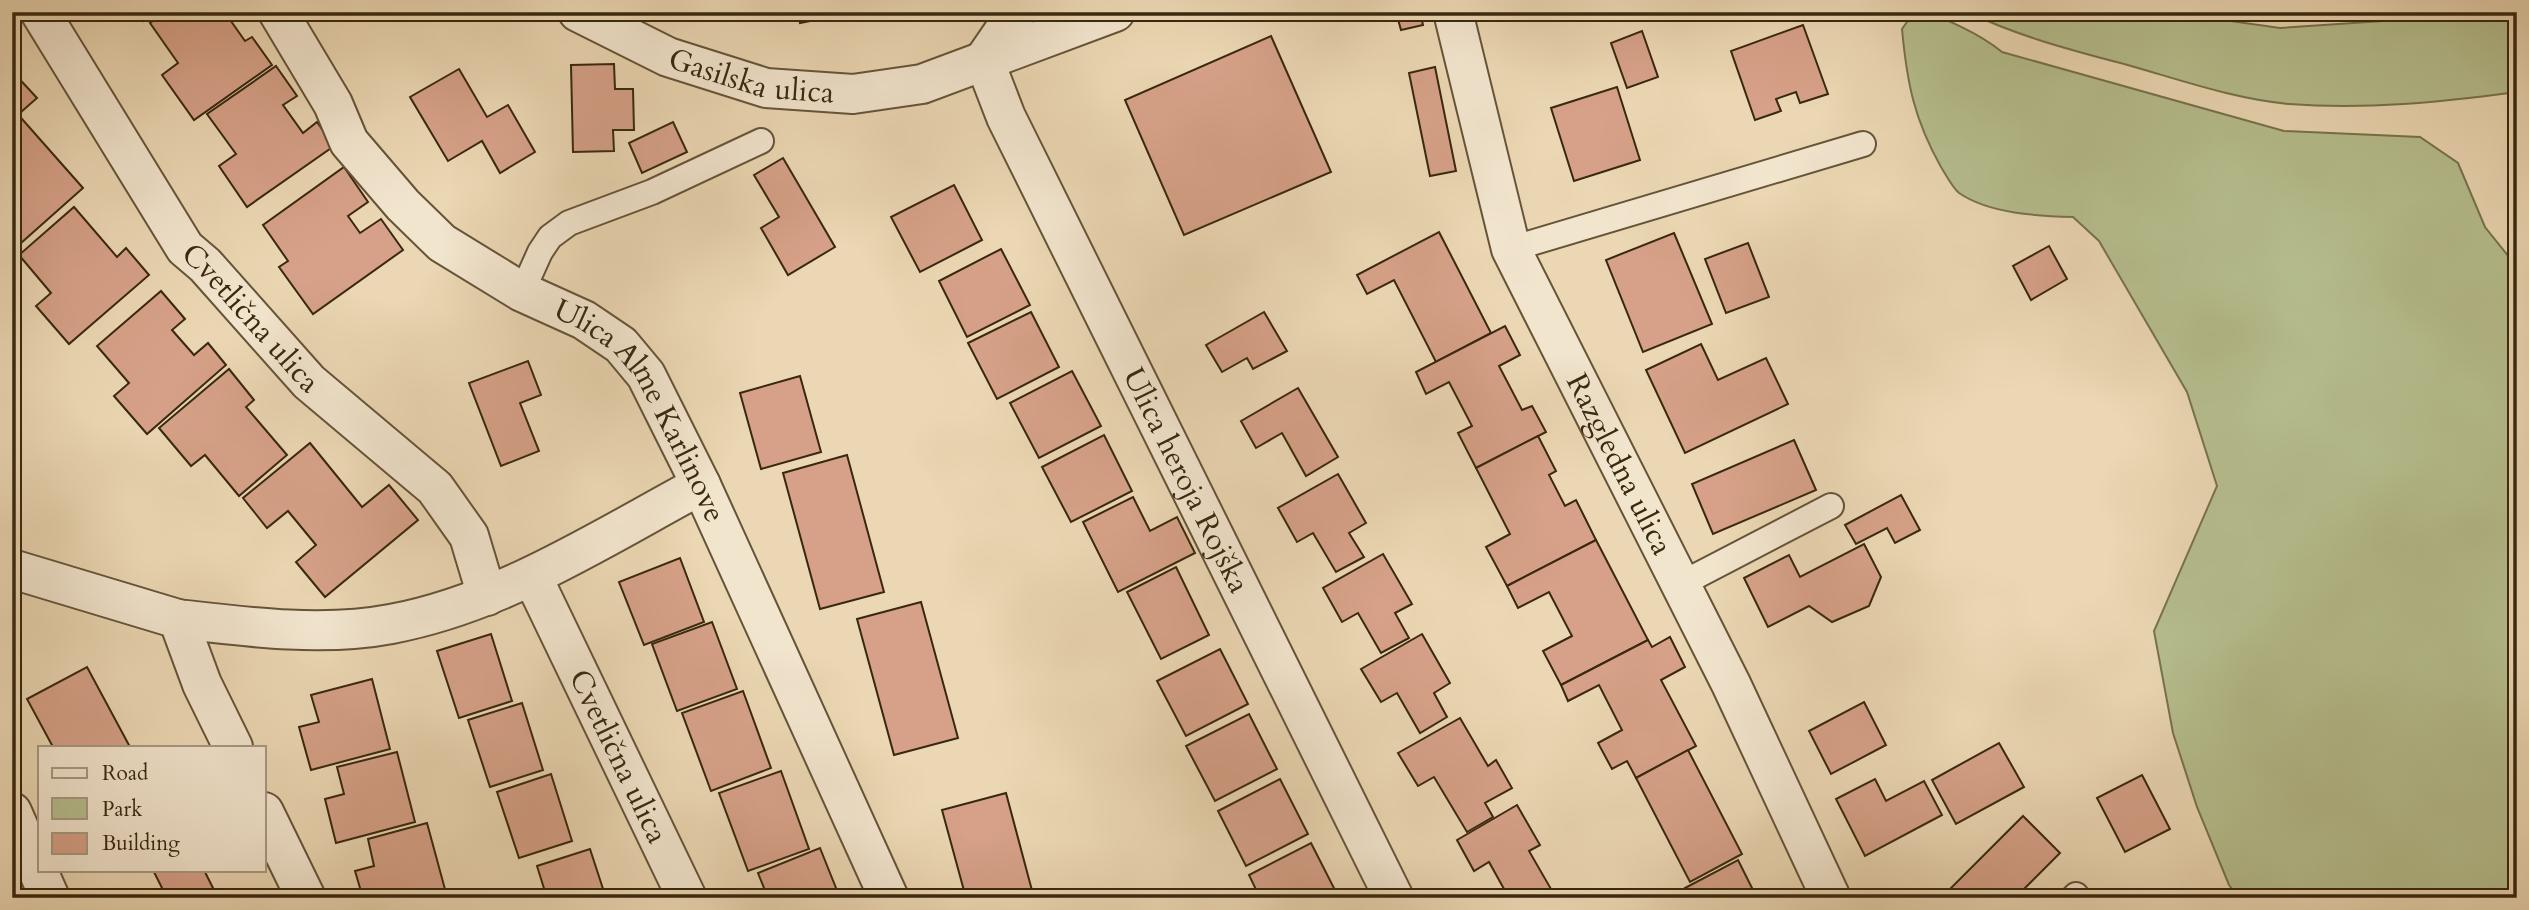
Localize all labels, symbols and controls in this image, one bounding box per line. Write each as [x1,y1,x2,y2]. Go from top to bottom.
street label: Gasilska ulica [663,38,835,114]
street label: Cvetlična ulica [173,234,328,403]
street label: Ulica Alme Karlinove [547,289,735,529]
street label: Ulica heroja Rojška [1113,361,1259,600]
street label: Razgledna ulica [1556,366,1682,562]
street label: Cvetlična ulica [559,663,678,850]
legend [38,746,266,872]
text: Road [102,759,148,788]
text: Park [102,795,143,824]
text: Building [102,829,180,858]

